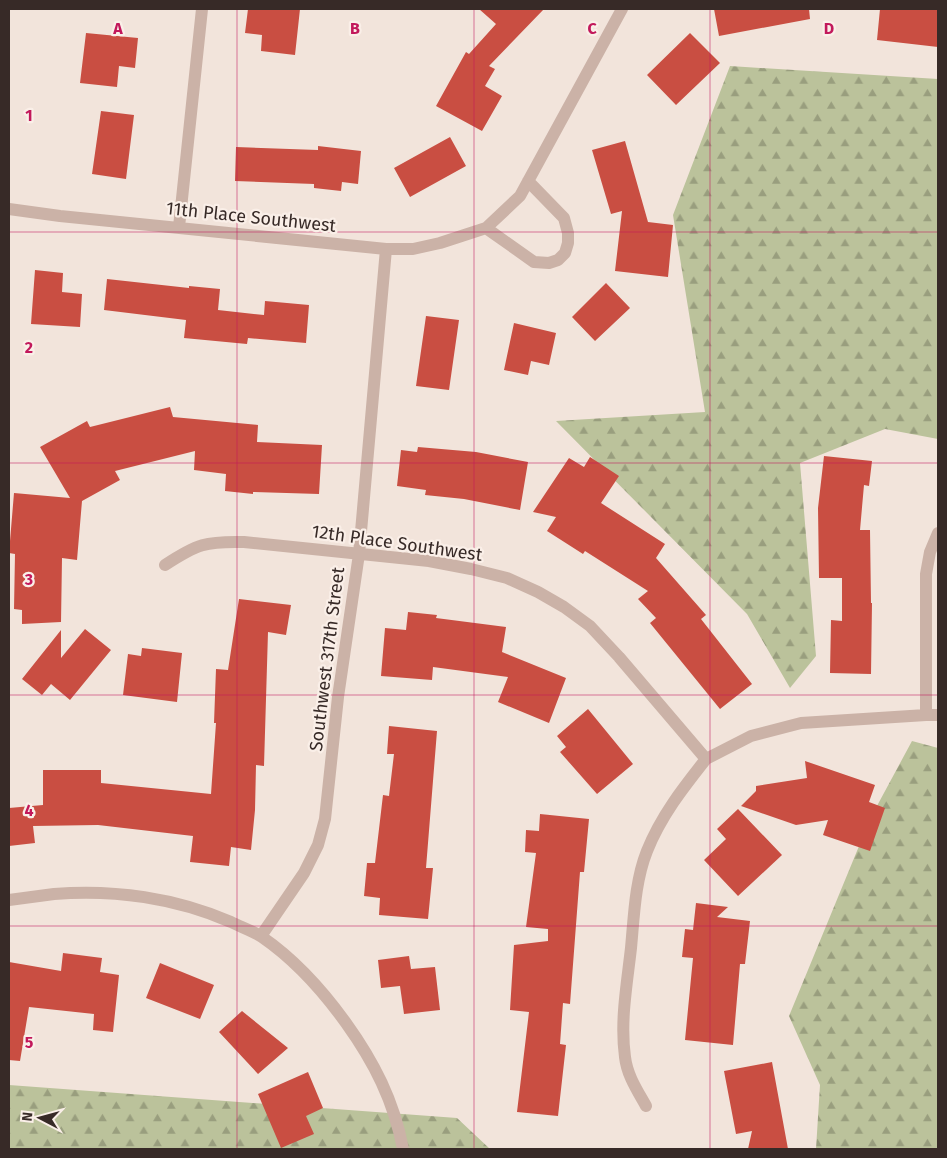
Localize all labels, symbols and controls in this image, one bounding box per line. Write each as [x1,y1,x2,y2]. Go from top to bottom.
text: A [112,19,123,38]
text: B [350,19,360,38]
text: C [587,19,597,38]
text: D [824,19,834,38]
text: 1 [25,106,33,125]
street label: 11th Place Southwest [165,197,338,237]
text: 2 [25,338,33,357]
street label: 12th Place Southwest [310,520,484,566]
street label: Southwest 317th Street [305,565,349,752]
text: 3 [24,570,33,589]
text: 4 [24,801,34,820]
text: 5 [25,1033,34,1052]
north arrow [15,1093,65,1143]
text: N [19,1111,37,1122]

